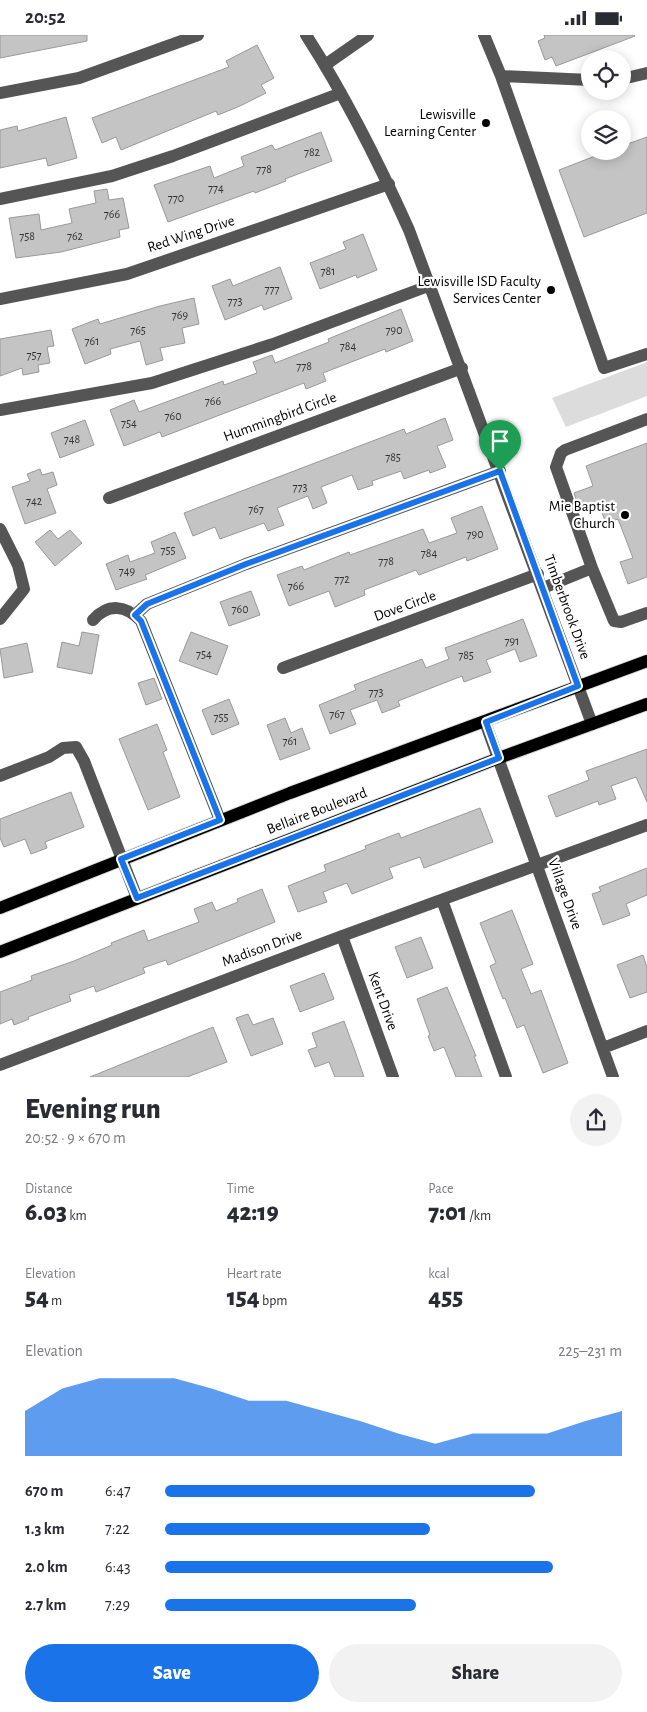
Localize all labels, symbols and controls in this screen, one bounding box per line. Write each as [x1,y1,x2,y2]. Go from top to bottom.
text: 20:52 [25,8,65,27]
map controls [581,50,631,160]
button: locate [581,50,631,100]
place label: Lewisville Learning Center [384,107,476,139]
button: layers [581,110,631,160]
marker: Lewisville Learning Center [480,117,492,129]
house number: 782 [304,146,321,158]
house number: 778 [256,163,272,175]
house number: 774 [208,182,224,194]
house number: 770 [168,192,184,204]
house number: 766 [104,208,120,220]
street label: Red Wing Drive [146,213,237,255]
house number: 758 [19,230,35,242]
house number: 762 [67,230,84,242]
house number: 781 [321,265,335,277]
place label: Lewisville ISD Faculty Services Center [417,274,542,306]
house number: 777 [264,283,280,295]
marker: Lewisville ISD Faculty Services Center [545,284,557,296]
house number: 773 [228,295,243,307]
house number: 769 [172,309,188,321]
house number: 765 [130,324,146,336]
house number: 790 [386,324,402,336]
house number: 761 [85,335,99,347]
house number: 784 [340,340,356,352]
house number: 757 [26,349,42,361]
house number: 778 [296,360,312,372]
street label: Hummingbird Circle [221,390,339,444]
house number: 766 [205,395,221,407]
house number: 760 [165,410,181,422]
house number: 754 [121,417,137,429]
pin [479,420,521,471]
icon: arrive [486,427,514,455]
house number: 748 [64,433,81,445]
house number: 785 [385,451,401,463]
house number: 773 [293,481,308,493]
house number: 742 [26,495,43,507]
place label: Mie Baptist Church [549,499,615,531]
house number: 767 [248,503,264,515]
marker: Mie Baptist Church [619,509,631,521]
house number: 790 [467,528,483,540]
house number: 755 [160,544,176,556]
house number: 784 [421,547,437,559]
street label: Timberbrook Drive [541,553,593,661]
house number: 778 [378,555,394,567]
house number: 749 [119,565,136,577]
house number: 772 [334,573,350,585]
house number: 766 [288,580,304,592]
street label: Dove Circle [372,588,438,624]
house number: 760 [232,603,248,615]
house number: 791 [505,635,519,647]
house number: 754 [196,648,212,660]
house number: 785 [458,649,474,661]
house number: 773 [369,686,384,698]
house number: 767 [329,708,345,720]
house number: 755 [213,711,229,723]
house number: 761 [283,735,297,747]
street label: Bellaire Boulevard [265,785,369,837]
street label: Village Drive [545,857,585,932]
street label: Madison Drive [220,927,304,969]
street label: Kent Drive [366,970,401,1032]
button: share [570,1094,622,1146]
text: Evening run [25,1096,161,1124]
text: 20:52 · 9 × 670 m [25,1130,126,1146]
text: Distance [25,1182,72,1196]
text: Time [227,1182,255,1196]
text: Pace [428,1182,454,1196]
text: 6.03 [25,1200,67,1225]
text: 42:19 [227,1200,279,1225]
text: 7:01 [428,1200,467,1225]
text: km [67,1209,87,1223]
text: /km [467,1209,491,1223]
text: Elevation [25,1267,76,1281]
text: Heart rate [227,1267,282,1281]
text: kcal [428,1267,450,1281]
text: 54 [25,1285,49,1310]
text: 154 [227,1285,260,1310]
text: 455 [428,1285,463,1310]
text: m [49,1294,62,1308]
text: bpm [260,1294,287,1308]
text: Elevation [25,1343,83,1359]
text: 225–231 m [558,1343,622,1359]
text: 670 m [25,1483,63,1499]
text: 6:47 [105,1483,131,1499]
text: 1.3 km [25,1521,65,1537]
text: 7:22 [105,1521,130,1537]
text: 2.0 km [25,1559,68,1575]
text: 6:43 [105,1559,130,1575]
text: 2.7 km [25,1597,66,1613]
text: 7:29 [105,1597,130,1613]
button: Save [25,1644,319,1702]
button: Share [329,1644,622,1702]

